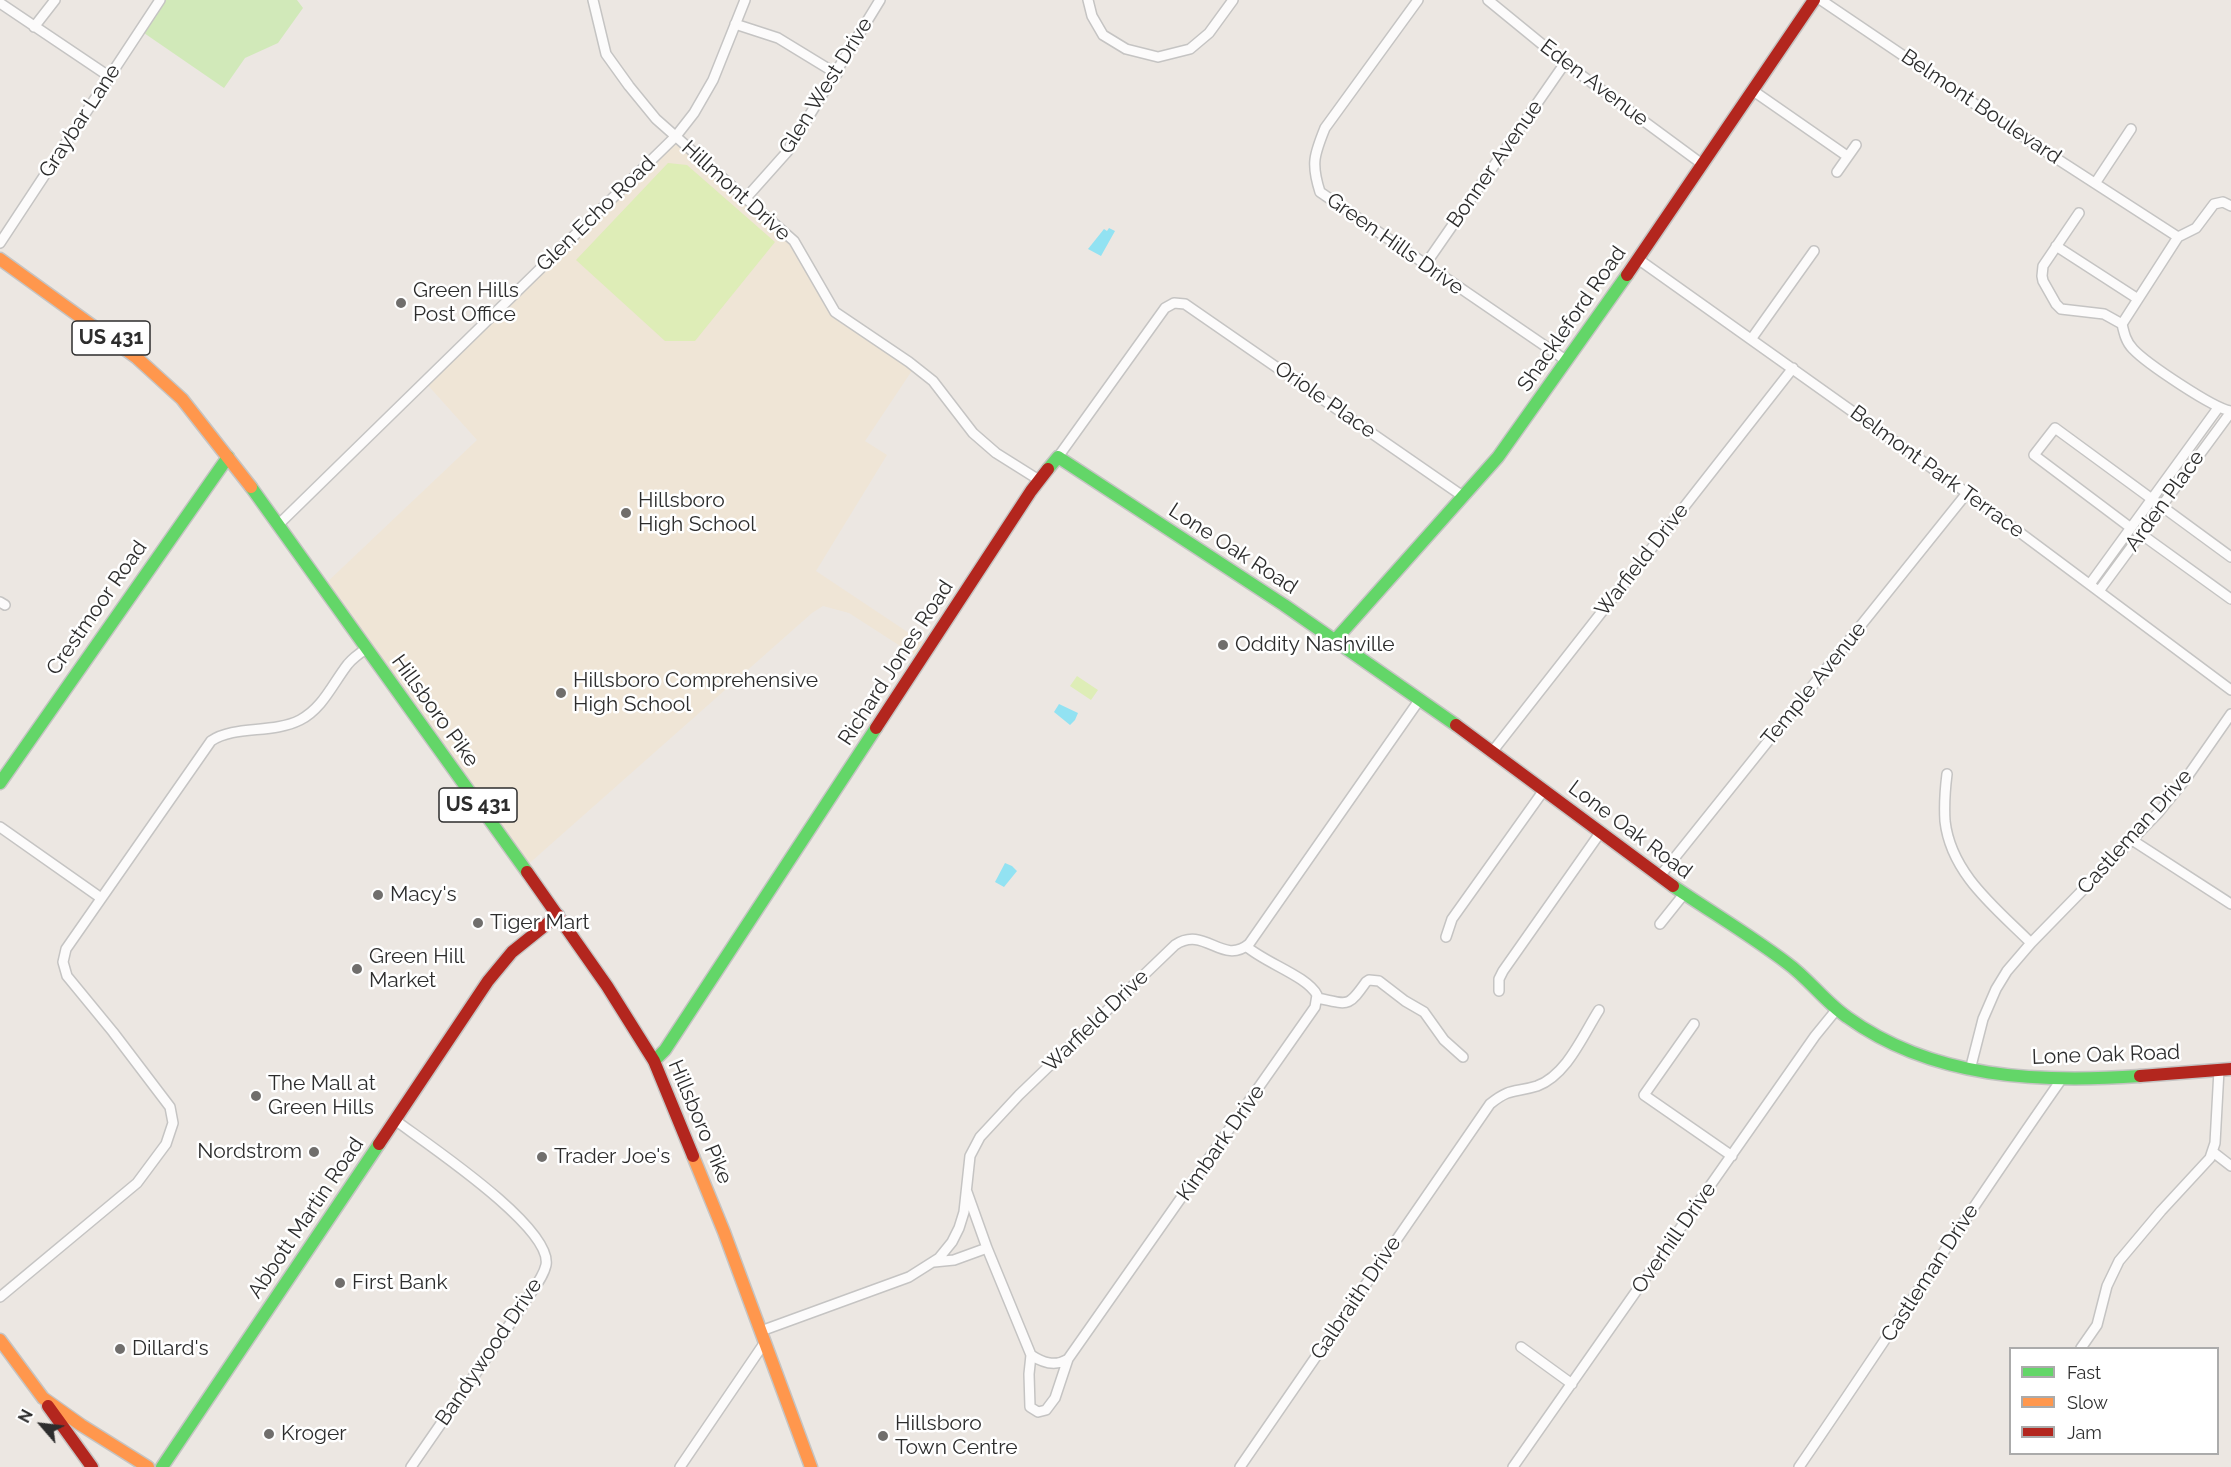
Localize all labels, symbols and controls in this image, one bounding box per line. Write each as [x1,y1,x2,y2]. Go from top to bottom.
street label: Glen West Drive [774,13,878,159]
street label: Eden Avenue [1535,34,1653,132]
street label: Belmont Boulevard [1896,44,2066,170]
street label: Graybar Lane [34,60,126,182]
street label: Bonner Avenue [1442,95,1548,233]
street label: Hillmont Drive [676,135,796,247]
street label: Glen Echo Road [531,151,661,277]
street label: Green Hills Drive [1322,187,1468,301]
street label: Shackleford Road [1512,241,1632,397]
place label: Green Hills Post Office [413,278,519,328]
marker: Green Hills Post Office [394,296,408,310]
road number: US 431 [72,321,150,355]
street label: Oriole Place [1270,356,1380,444]
street label: Belmont Park Terrace [1845,400,2029,544]
street label: Arden Place [2120,446,2210,556]
place label: Hillsboro High School [638,488,756,538]
street label: Lone Oak Road [1164,498,1302,600]
street label: Warfield Drive [1590,498,1694,622]
marker: Hillsboro High School [619,506,633,520]
street label: Crestmoor Road [41,536,153,680]
street label: Richard Jones Road [833,576,959,750]
street label: Temple Avenue [1756,617,1872,751]
place label: Oddity Nashville [1235,632,1394,658]
marker: Oddity Nashville [1216,638,1230,652]
street label: Hillsboro Pike [386,650,484,772]
place label: Hillsboro Comprehensive High School [573,668,818,718]
marker: Hillsboro Comprehensive High School [554,686,568,700]
street label: Castleman Drive [2072,764,2198,900]
street label: Lone Oak Road [1563,775,1697,885]
road number: US 431 [439,788,517,822]
place label: Macy's [390,882,457,908]
marker: Macy's [371,888,385,902]
place label: Tiger Mart [490,910,590,936]
marker: Tiger Mart [471,916,485,930]
place label: Green Hill Market [369,944,465,994]
marker: Green Hill Market [350,962,364,976]
street label: Warfield Drive [1038,964,1154,1078]
street label: Lone Oak Road [2031,1040,2181,1070]
street label: Hillsboro Pike [663,1056,737,1188]
place label: The Mall at Green Hills [268,1071,376,1121]
street label: Kimbark Drive [1172,1080,1270,1206]
marker: The Mall at Green Hills [249,1089,263,1103]
street label: Abbott Martin Road [243,1133,369,1303]
place label: Nordstrom [197,1139,302,1165]
place label: Trader Joe's [554,1144,670,1170]
marker: Nordstrom [307,1145,321,1159]
marker: Trader Joe's [535,1150,549,1164]
street label: Overhill Drive [1626,1178,1722,1298]
street label: Castleman Drive [1876,1199,1984,1347]
street label: Galbraith Drive [1306,1232,1406,1364]
place label: First Bank [352,1270,448,1296]
street label: Bandywood Drive [430,1274,548,1430]
marker: First Bank [333,1276,347,1290]
place label: Dillard's [132,1336,209,1362]
marker: Dillard's [113,1342,127,1356]
legend [2009,1347,2219,1455]
text: Fast [2067,1362,2101,1383]
text: Slow [2067,1392,2108,1413]
north arrow [12,1395,72,1455]
text: N [14,1406,37,1426]
place label: Hillsboro Town Centre [895,1411,1018,1461]
place label: Kroger [281,1421,347,1447]
text: Jam [2067,1422,2102,1443]
marker: Kroger [262,1427,276,1441]
marker: Hillsboro Town Centre [876,1429,890,1443]

